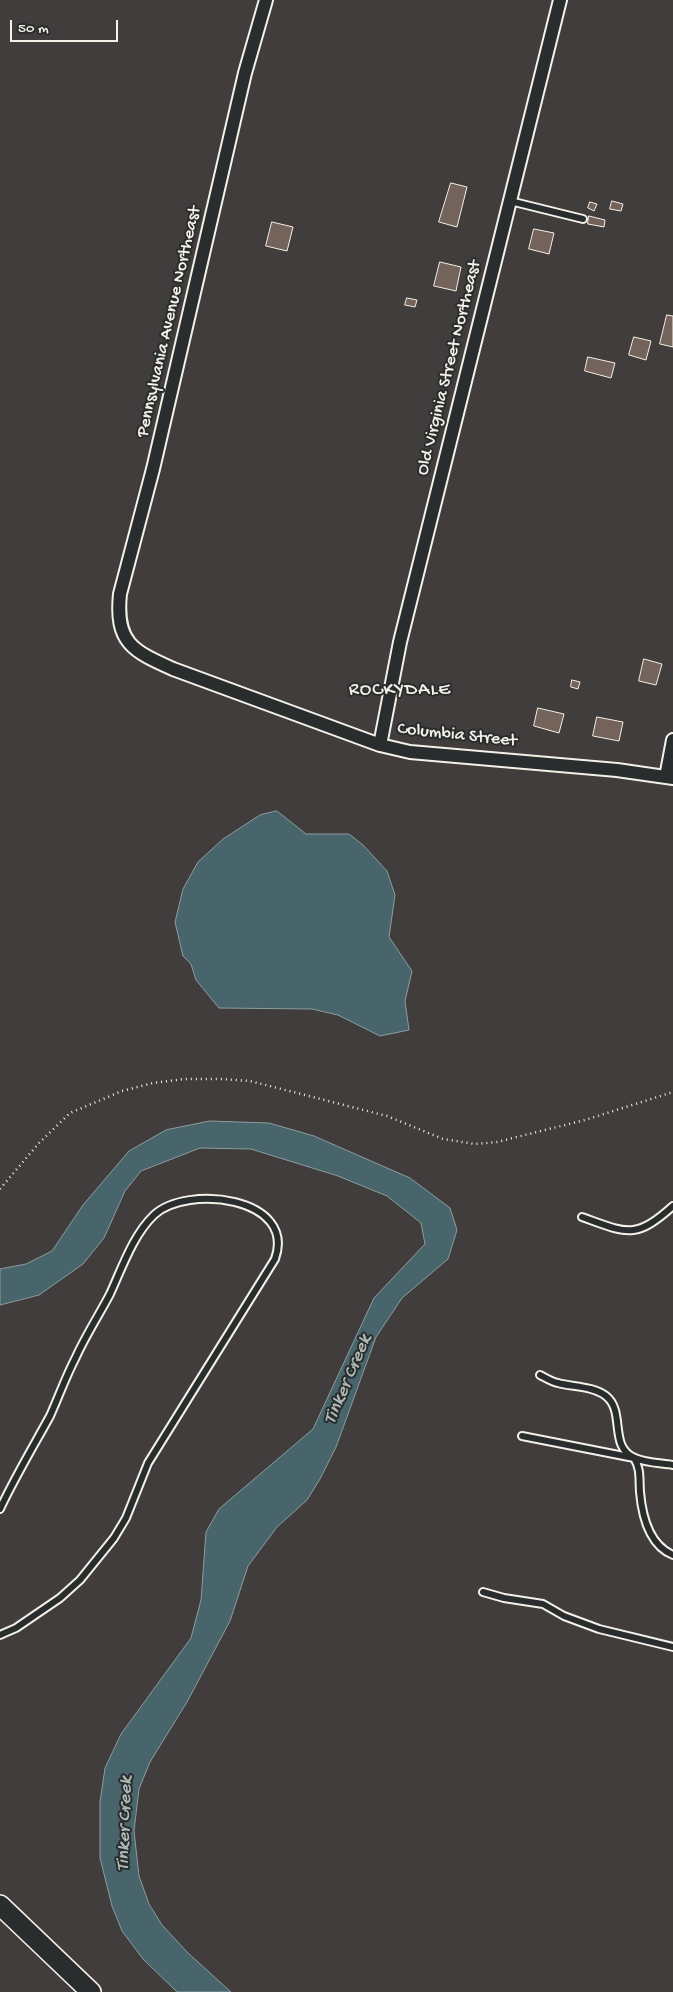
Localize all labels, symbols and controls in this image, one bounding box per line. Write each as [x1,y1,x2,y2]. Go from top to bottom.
scale bar [12,10,120,42]
text: 50 m [18,20,49,38]
street label: Pennsylvania Avenue Northeast [133,204,207,440]
street label: Old Virginia Street Northeast [413,258,487,478]
district label: ROCKYDALE [348,680,452,702]
street label: Columbia Street [396,719,518,753]
water label: Tinker Creek [320,1332,378,1428]
water label: Tinker Creek [113,1776,139,1872]

